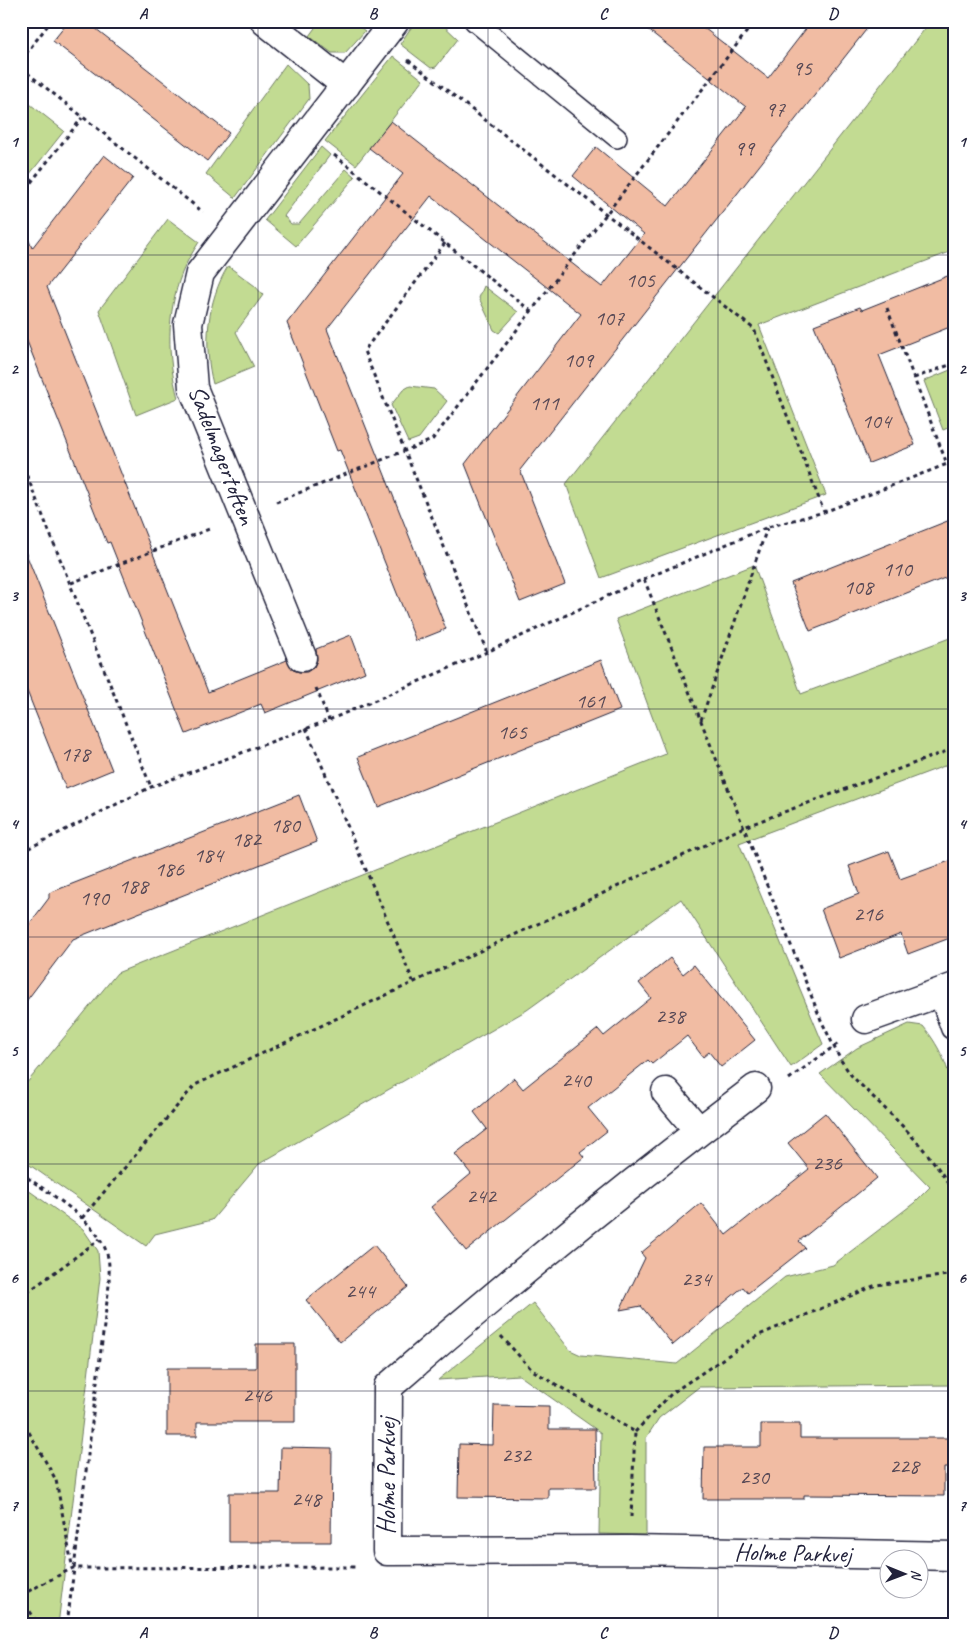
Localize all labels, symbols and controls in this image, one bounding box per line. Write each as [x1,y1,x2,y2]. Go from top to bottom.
text: A [139,4,149,24]
text: B [369,4,379,24]
text: C [599,4,609,24]
text: D [828,4,839,24]
house number: 95 [792,54,813,82]
house number: 97 [765,95,786,123]
text: 1 [10,132,19,152]
text: 1 [958,132,967,152]
house number: 99 [734,134,756,162]
house number: 105 [625,266,656,294]
house number: 107 [594,304,625,332]
house number: 109 [563,346,595,374]
text: 2 [10,359,19,379]
text: 2 [958,359,967,379]
street label: Sadelmagertoften [181,381,263,530]
house number: 111 [529,389,560,417]
house number: 104 [861,407,893,435]
house number: 110 [882,555,914,583]
house number: 108 [843,573,875,601]
text: 3 [10,586,19,606]
text: 3 [958,586,967,606]
house number: 161 [575,687,606,715]
house number: 165 [497,718,528,746]
house number: 178 [60,740,92,768]
house number: 180 [270,811,302,839]
text: 4 [10,814,19,834]
text: 4 [958,814,967,834]
house number: 182 [231,825,263,853]
house number: 184 [193,841,225,869]
house number: 186 [154,855,185,883]
house number: 188 [118,872,150,900]
house number: 190 [79,884,111,912]
house number: 216 [853,900,884,928]
house number: 238 [655,1002,687,1030]
text: 5 [11,1041,20,1061]
text: 5 [959,1041,968,1061]
house number: 240 [561,1066,593,1094]
house number: 236 [812,1149,843,1177]
house number: 242 [466,1182,498,1210]
house number: 234 [681,1265,713,1293]
text: 6 [10,1268,19,1288]
text: 6 [958,1268,967,1288]
house number: 244 [345,1277,377,1305]
house number: 246 [242,1381,273,1409]
street label: Holme Parkvej [371,1415,403,1535]
house number: 232 [501,1441,533,1469]
house number: 228 [889,1452,921,1480]
house number: 230 [739,1463,771,1491]
house number: 248 [291,1485,323,1513]
text: 7 [10,1496,19,1516]
text: 7 [958,1496,967,1516]
street label: Holme Parkvej [734,1536,855,1570]
north arrow [878,1548,928,1598]
text: N [908,1570,925,1581]
text: A [139,1623,149,1643]
text: B [369,1623,379,1643]
text: C [599,1623,609,1643]
text: D [828,1623,839,1643]

